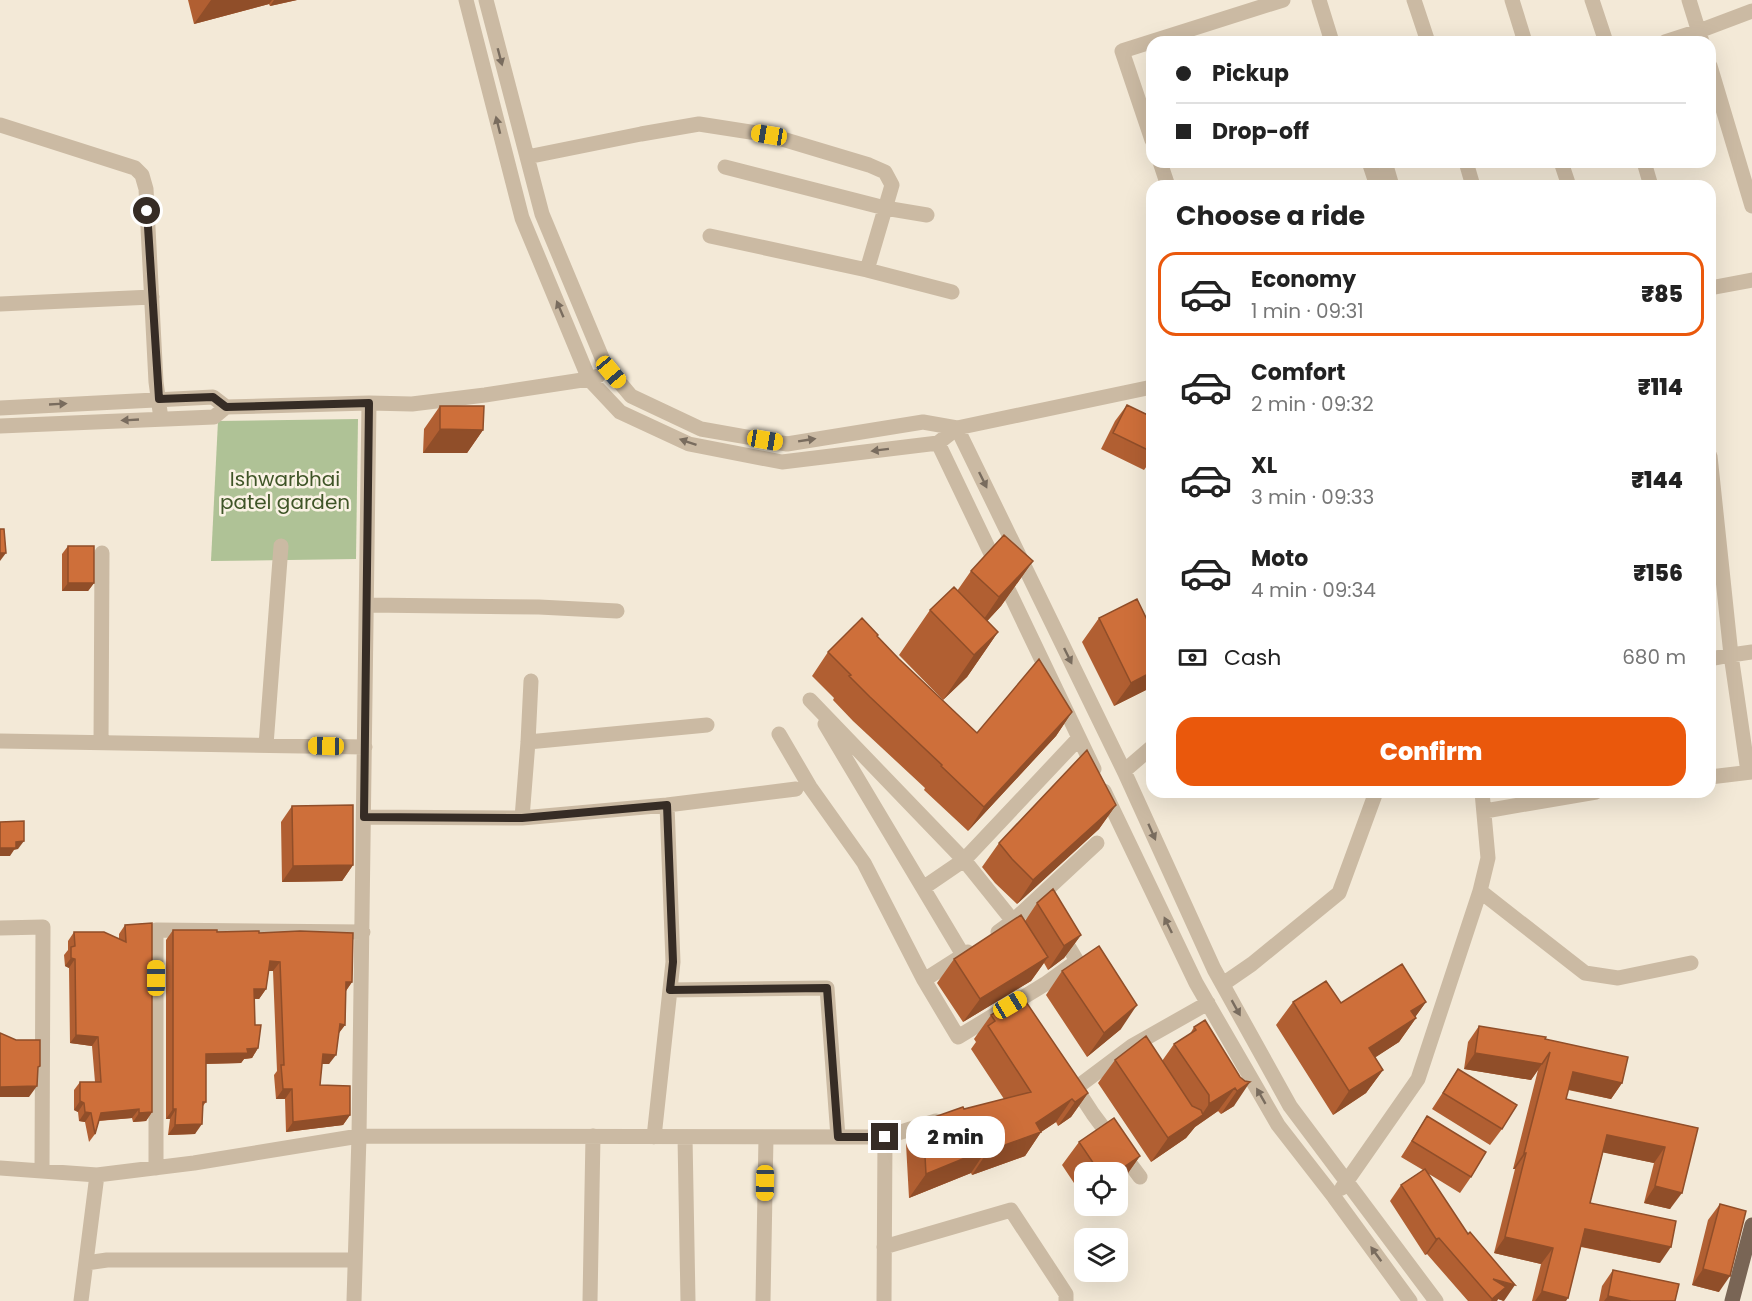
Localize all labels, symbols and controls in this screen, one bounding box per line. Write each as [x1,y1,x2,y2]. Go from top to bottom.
one-way arrow [496,47,506,66]
text: Pickup [1212,58,1289,89]
one-way arrow [493,116,503,134]
text: Drop-off [1212,116,1309,147]
car [750,123,788,147]
route start [133,197,160,224]
text: Choose a ride [1176,197,1365,234]
text: Economy [1251,264,1356,295]
icon: car [1179,267,1233,321]
text: ₹85 [1641,279,1683,310]
text: 1 min · 09:31 [1251,297,1364,325]
one-way arrow [555,300,565,318]
car [593,352,629,392]
text: Comfort [1251,357,1345,388]
icon: car [1179,360,1233,414]
text: ₹114 [1638,372,1683,403]
text: 2 min · 09:32 [1251,390,1374,418]
one-way arrow [49,400,68,409]
one-way arrow [120,416,139,425]
car [746,428,784,452]
one-way arrow [798,436,817,445]
one-way arrow [679,437,697,447]
one-way arrow [870,445,889,455]
text: XL [1251,450,1277,481]
icon: car [1179,453,1233,507]
park label: Ishwarbhai patel garden [220,465,350,516]
text: ₹144 [1631,465,1683,496]
one-way arrow [979,471,988,488]
text: 3 min · 09:33 [1251,483,1374,511]
text: Moto [1251,543,1308,574]
icon: car [1179,546,1233,600]
text: ₹156 [1633,558,1683,589]
text: 4 min · 09:34 [1251,576,1376,604]
icon: cash [1176,641,1209,674]
text: Cash [1224,642,1281,673]
text: 680 m [1622,643,1686,671]
one-way arrow [1064,647,1073,664]
button: Confirm [1176,717,1686,786]
car [308,737,344,755]
one-way arrow [1147,823,1156,840]
one-way arrow [1164,916,1173,933]
car [147,960,165,996]
car [990,988,1030,1022]
one-way arrow [1230,999,1240,1016]
one-way arrow [1256,1088,1267,1104]
callout: 2 min [906,1116,1005,1158]
route end [871,1123,898,1150]
text: 2 min [927,1123,984,1151]
map controls [1074,1162,1128,1282]
button: locate [1074,1162,1128,1216]
car [756,1165,774,1201]
button: layers [1074,1228,1128,1282]
one-way arrow [1370,1246,1382,1261]

